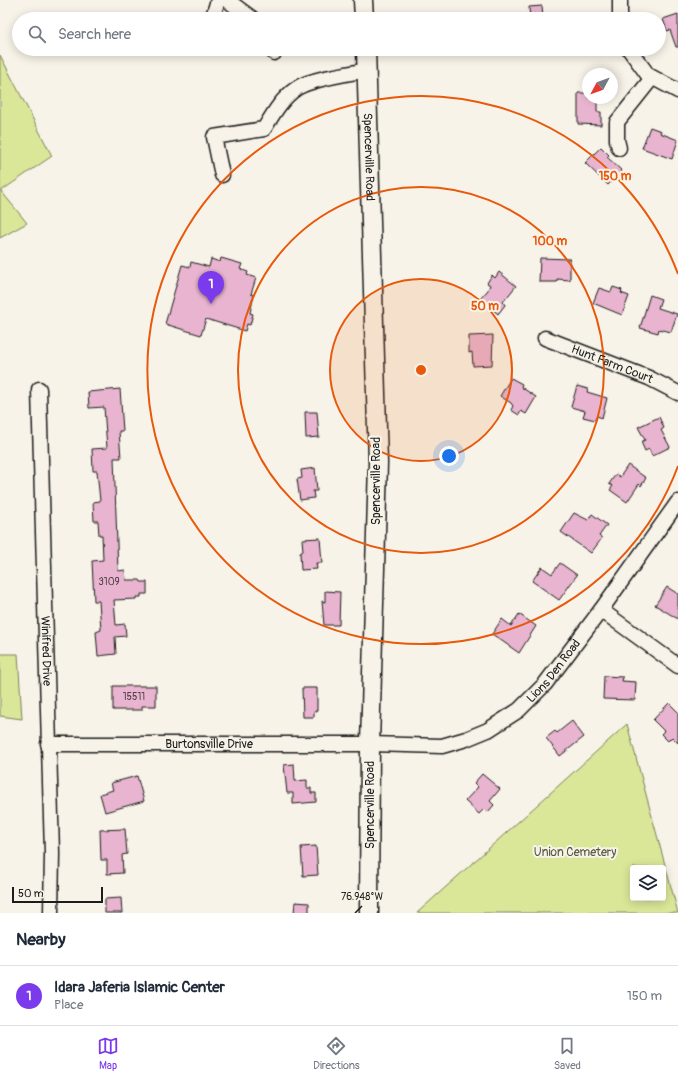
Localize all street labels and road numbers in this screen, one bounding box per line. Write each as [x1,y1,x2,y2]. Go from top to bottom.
street label: Spencerville Road [360,113,377,201]
street label: Hunt Farm Court [569,342,656,387]
street label: Spencerville Road [369,437,384,525]
street label: Winifred Drive [37,616,54,686]
street label: Lions Den Road [524,636,584,706]
street label: Burtonsville Drive [165,737,253,752]
street label: Spencerville Road [363,761,378,849]

